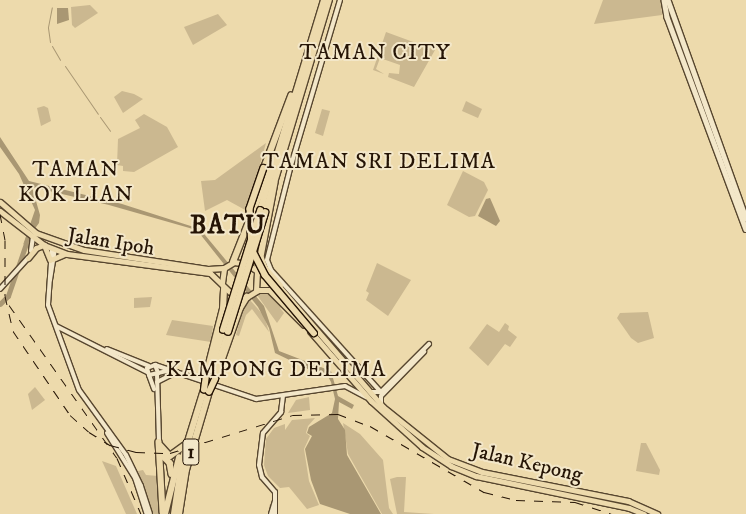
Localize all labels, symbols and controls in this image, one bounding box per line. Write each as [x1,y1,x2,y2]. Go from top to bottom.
district label: TAMAN CITY [298,40,452,66]
district label: TAMAN SRI DELIMA [260,149,498,175]
district label: TAMAN KOK LIAN [17,156,135,208]
district label: BATU [189,210,267,242]
street label: Jalan Ipoh [66,223,156,261]
district label: KAMPONG DELIMA [164,357,388,383]
road number: 1 [182,434,200,470]
street label: Jalan Kepong [469,438,585,488]

